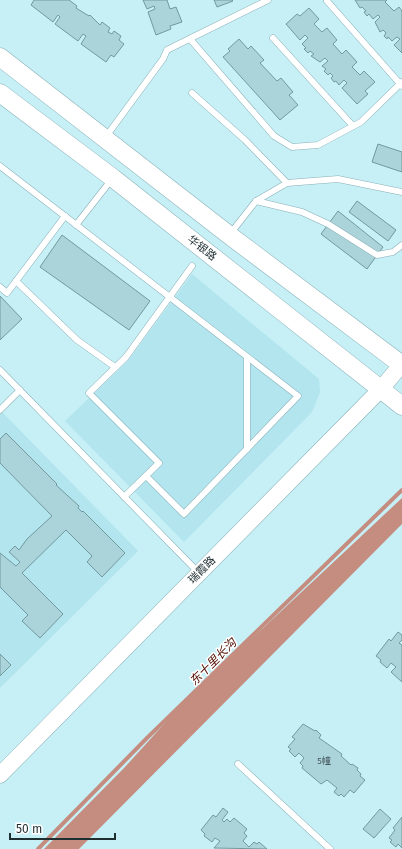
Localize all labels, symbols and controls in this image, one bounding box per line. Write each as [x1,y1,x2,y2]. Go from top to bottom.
street label: 华银路 [185,233,219,263]
street label: 瑞霞路 [186,554,218,586]
water label: 东十里长沟 [187,634,241,688]
house number: 5幢 [317,755,331,766]
scale bar [10,815,115,841]
text: 50 m [16,822,42,836]

